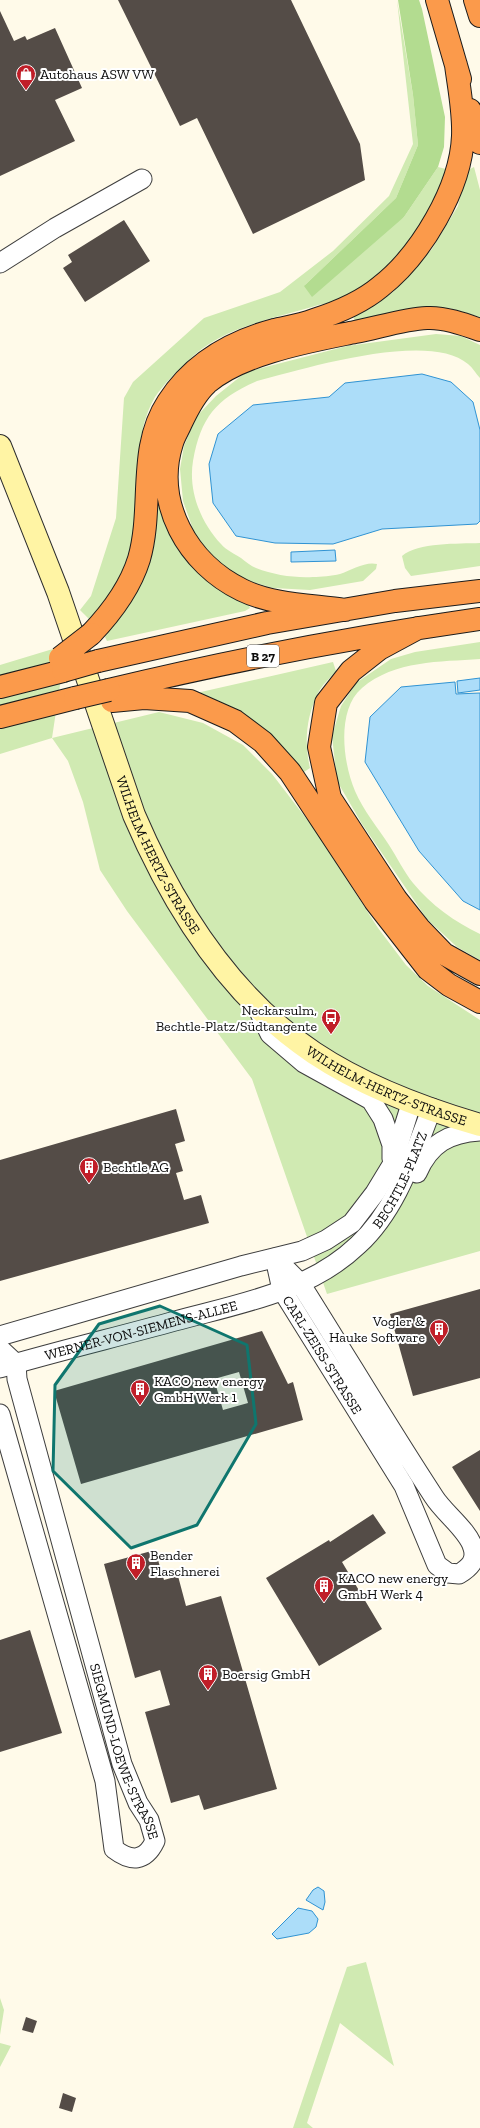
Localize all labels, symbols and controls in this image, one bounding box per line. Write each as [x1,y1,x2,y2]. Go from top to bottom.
shop icon: Autohaus ASW VW [15,63,37,91]
place label: Autohaus ASW VW [40,66,154,83]
road number: B 27 [247,645,279,667]
street label: WILHELM-HERTZ-STRASSE [113,774,204,937]
place label: Neckarsulm, Bechtle-Platz/Südtangente [156,1002,317,1035]
bus stop icon: Neckarsulm, Bechtle-Platz/Südtangente [320,1007,342,1035]
street label: WILHELM-HERTZ-STRASSE [303,1042,469,1129]
street label: BECHTLE-PLATZ [368,1129,431,1232]
building icon: Bechtle AG [78,1156,100,1184]
place label: Bechtle AG [103,1159,169,1176]
street label: CARL-ZEISS-STRASSE [279,1293,365,1417]
street label: WERNER-VON-SIEMENS-ALLEE [43,1297,239,1364]
place label: Vogler & Hauke Software [329,1313,425,1346]
building icon: Vogler & Hauke Software [428,1318,450,1346]
place label: KACO new energy GmbH Werk 1 [154,1373,265,1406]
building icon: KACO new energy GmbH Werk 1 [129,1378,151,1406]
place label: Bender Flaschnerei [150,1547,220,1580]
building icon: Bender Flaschnerei [125,1552,147,1580]
place label: KACO new energy GmbH Werk 4 [338,1570,449,1603]
building icon: KACO new energy GmbH Werk 4 [313,1575,335,1603]
street label: SIEGMUND-LOEWE-STRASSE [86,1661,163,1841]
building icon: Boersig GmbH [197,1663,219,1691]
place label: Boersig GmbH [222,1666,311,1683]

